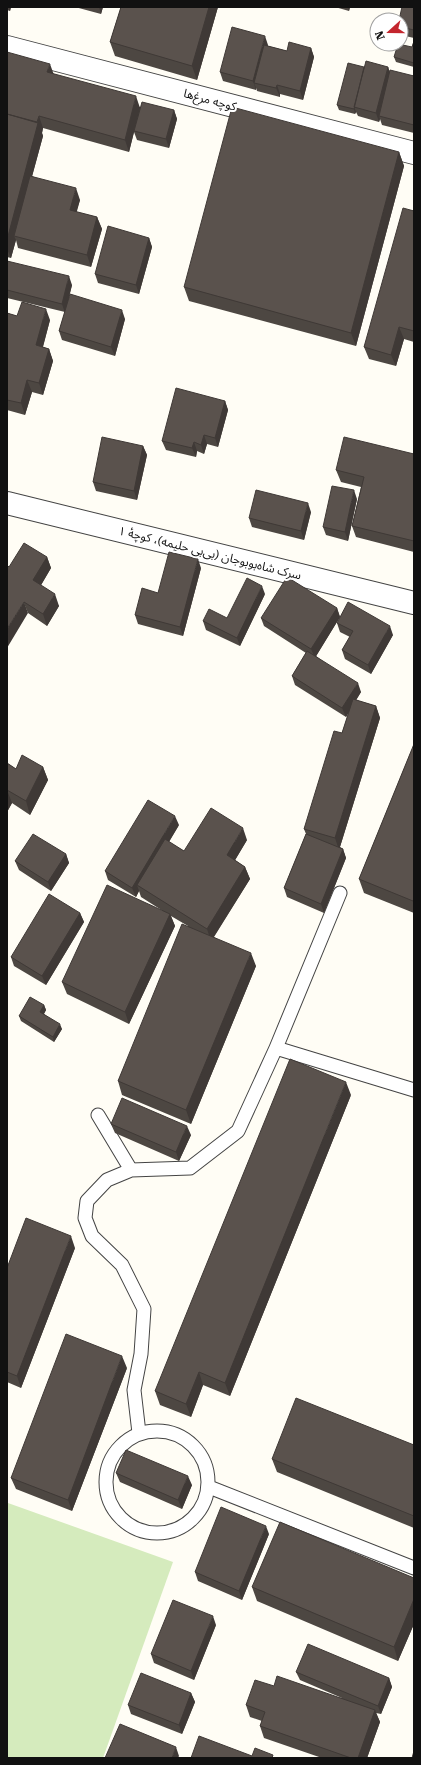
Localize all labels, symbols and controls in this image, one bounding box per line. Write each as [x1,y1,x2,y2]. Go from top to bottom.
north arrow [369,12,409,52]
text: N [372,29,388,42]
street label: کوچه مرغ‌ها [182,86,239,116]
street label: سرک شاه‌بوبوجان (بی‌بی حلیمه)، کوچۀ ۱ [117,523,303,584]

